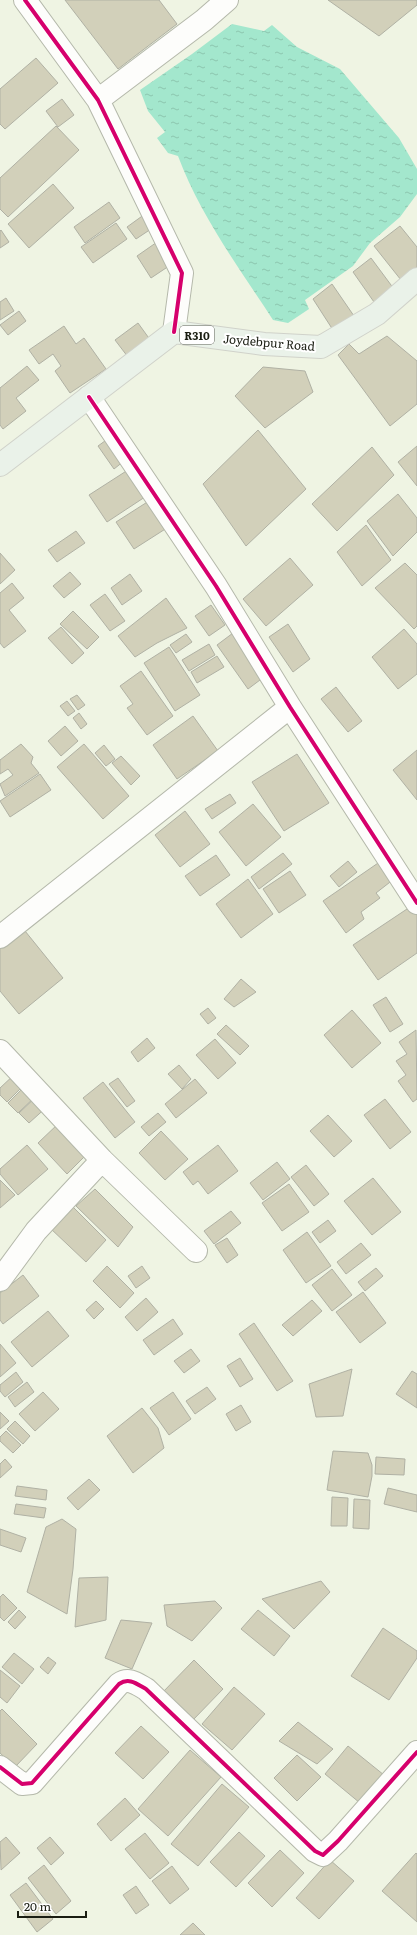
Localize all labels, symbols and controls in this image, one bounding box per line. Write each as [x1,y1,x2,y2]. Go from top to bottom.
road number: R310 [180,326,214,344]
street label: Joydebpur Road [222,329,316,355]
scale bar [18,1893,86,1919]
text: 20 m [24,1897,51,1915]

